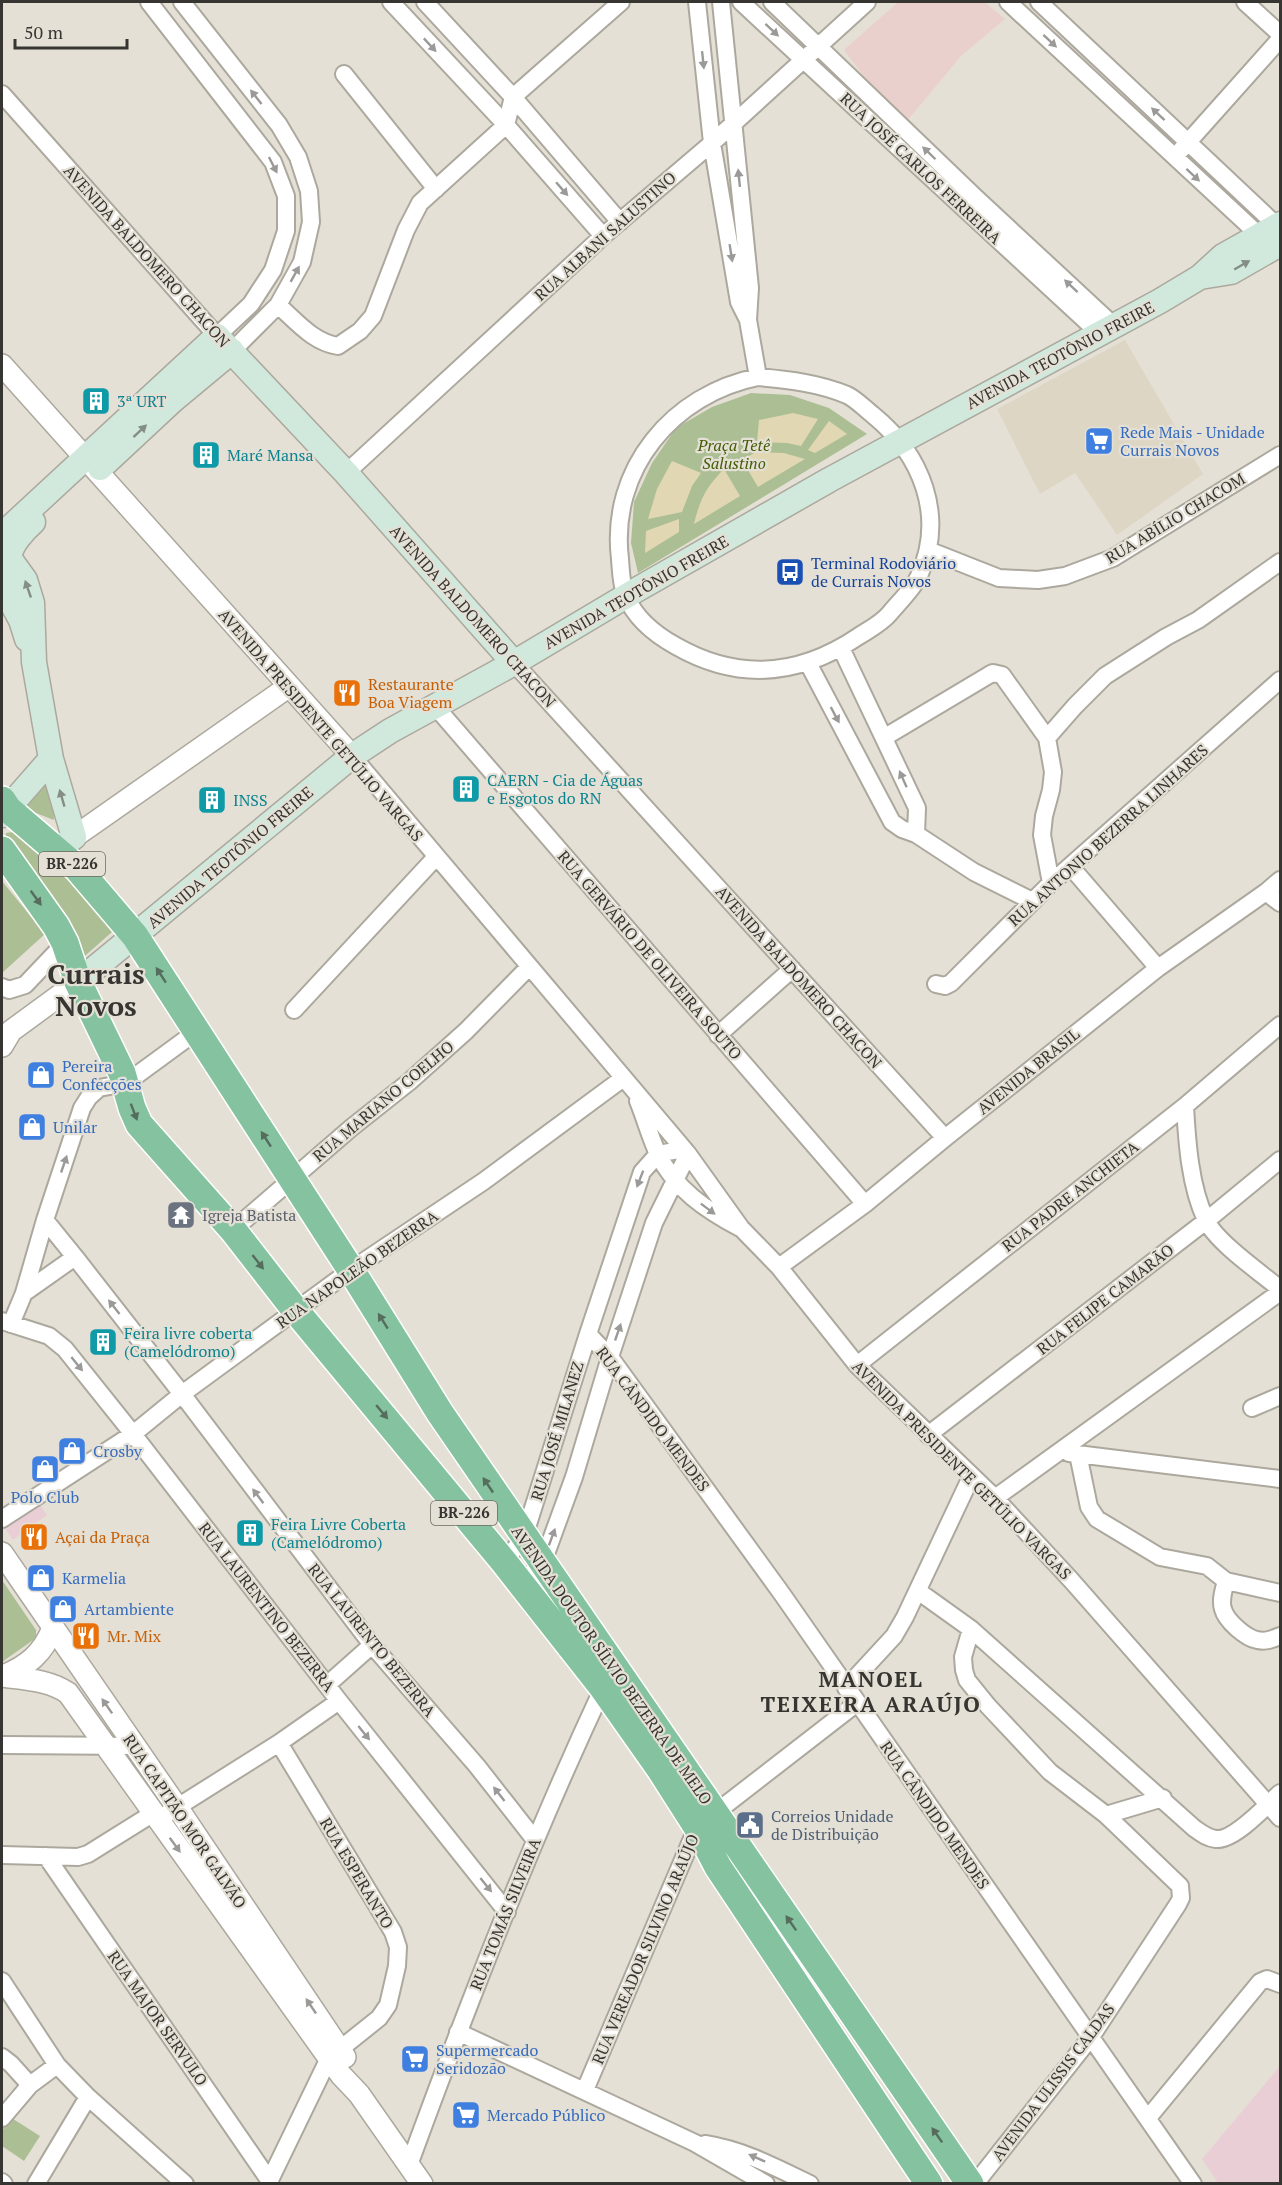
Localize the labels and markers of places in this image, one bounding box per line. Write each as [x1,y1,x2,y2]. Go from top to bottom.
building icon: 3ª URT [80,385,112,417]
place label: 3ª URT [117,390,166,412]
place label: Rede Mais - Unidade Currais Novos [1120,421,1265,461]
supermarket icon: Rede Mais - Unidade Currais Novos [1083,425,1115,457]
building icon: Maré Mansa [190,439,222,471]
place label: Maré Mansa [227,444,314,466]
place label: Terminal Rodoviário de Currais Novos [811,552,956,592]
bus stop icon: Terminal Rodoviário de Currais Novos [774,556,806,588]
place label: Restaurante Boa Viagem [368,673,454,713]
restaurant icon: Restaurante Boa Viagem [331,677,363,709]
place label: CAERN - Cia de Águas e Esgotos do RN [487,769,643,809]
building icon: CAERN - Cia de Águas e Esgotos do RN [450,773,482,805]
building icon: INSS [196,784,228,816]
place label: INSS [233,789,268,811]
place label: Pereira Confecções [62,1055,142,1095]
shop icon: Pereira Confecções [25,1059,57,1091]
shop icon: Unilar [16,1111,48,1143]
place label: Unilar [53,1116,98,1138]
temple icon: Igreja Batista [165,1199,197,1231]
place label: Igreja Batista [202,1204,296,1226]
place label: Feira livre coberta (Camelódromo) [124,1322,252,1362]
building icon: Feira livre coberta (Camelódromo) [87,1326,119,1358]
shop icon: Crosby [56,1435,88,1467]
place label: Crosby [93,1440,143,1462]
shop icon: Polo Club [29,1453,61,1485]
place label: Polo Club [11,1486,80,1508]
place label: Feira Livre Coberta (Camelódromo) [271,1513,406,1553]
building icon: Feira Livre Coberta (Camelódromo) [234,1517,266,1549]
restaurant icon: Açai da Praça [18,1521,50,1553]
place label: Açai da Praça [55,1526,150,1548]
shop icon: Karmelia [25,1562,57,1594]
place label: Karmelia [62,1567,126,1589]
shop icon: Artambiente [47,1593,79,1625]
place label: Artambiente [84,1598,174,1620]
restaurant icon: Mr. Mix [70,1620,102,1652]
place label: Mr. Mix [107,1625,162,1647]
place label: Correios Unidade de Distribuição [771,1805,894,1845]
public building icon: Correios Unidade de Distribuição [734,1809,766,1841]
place label: Supermercado Seridozão [436,2039,538,2079]
supermarket icon: Supermercado Seridozão [399,2043,431,2075]
supermarket icon: Mercado Público [450,2099,482,2131]
place label: Mercado Público [487,2104,605,2126]

